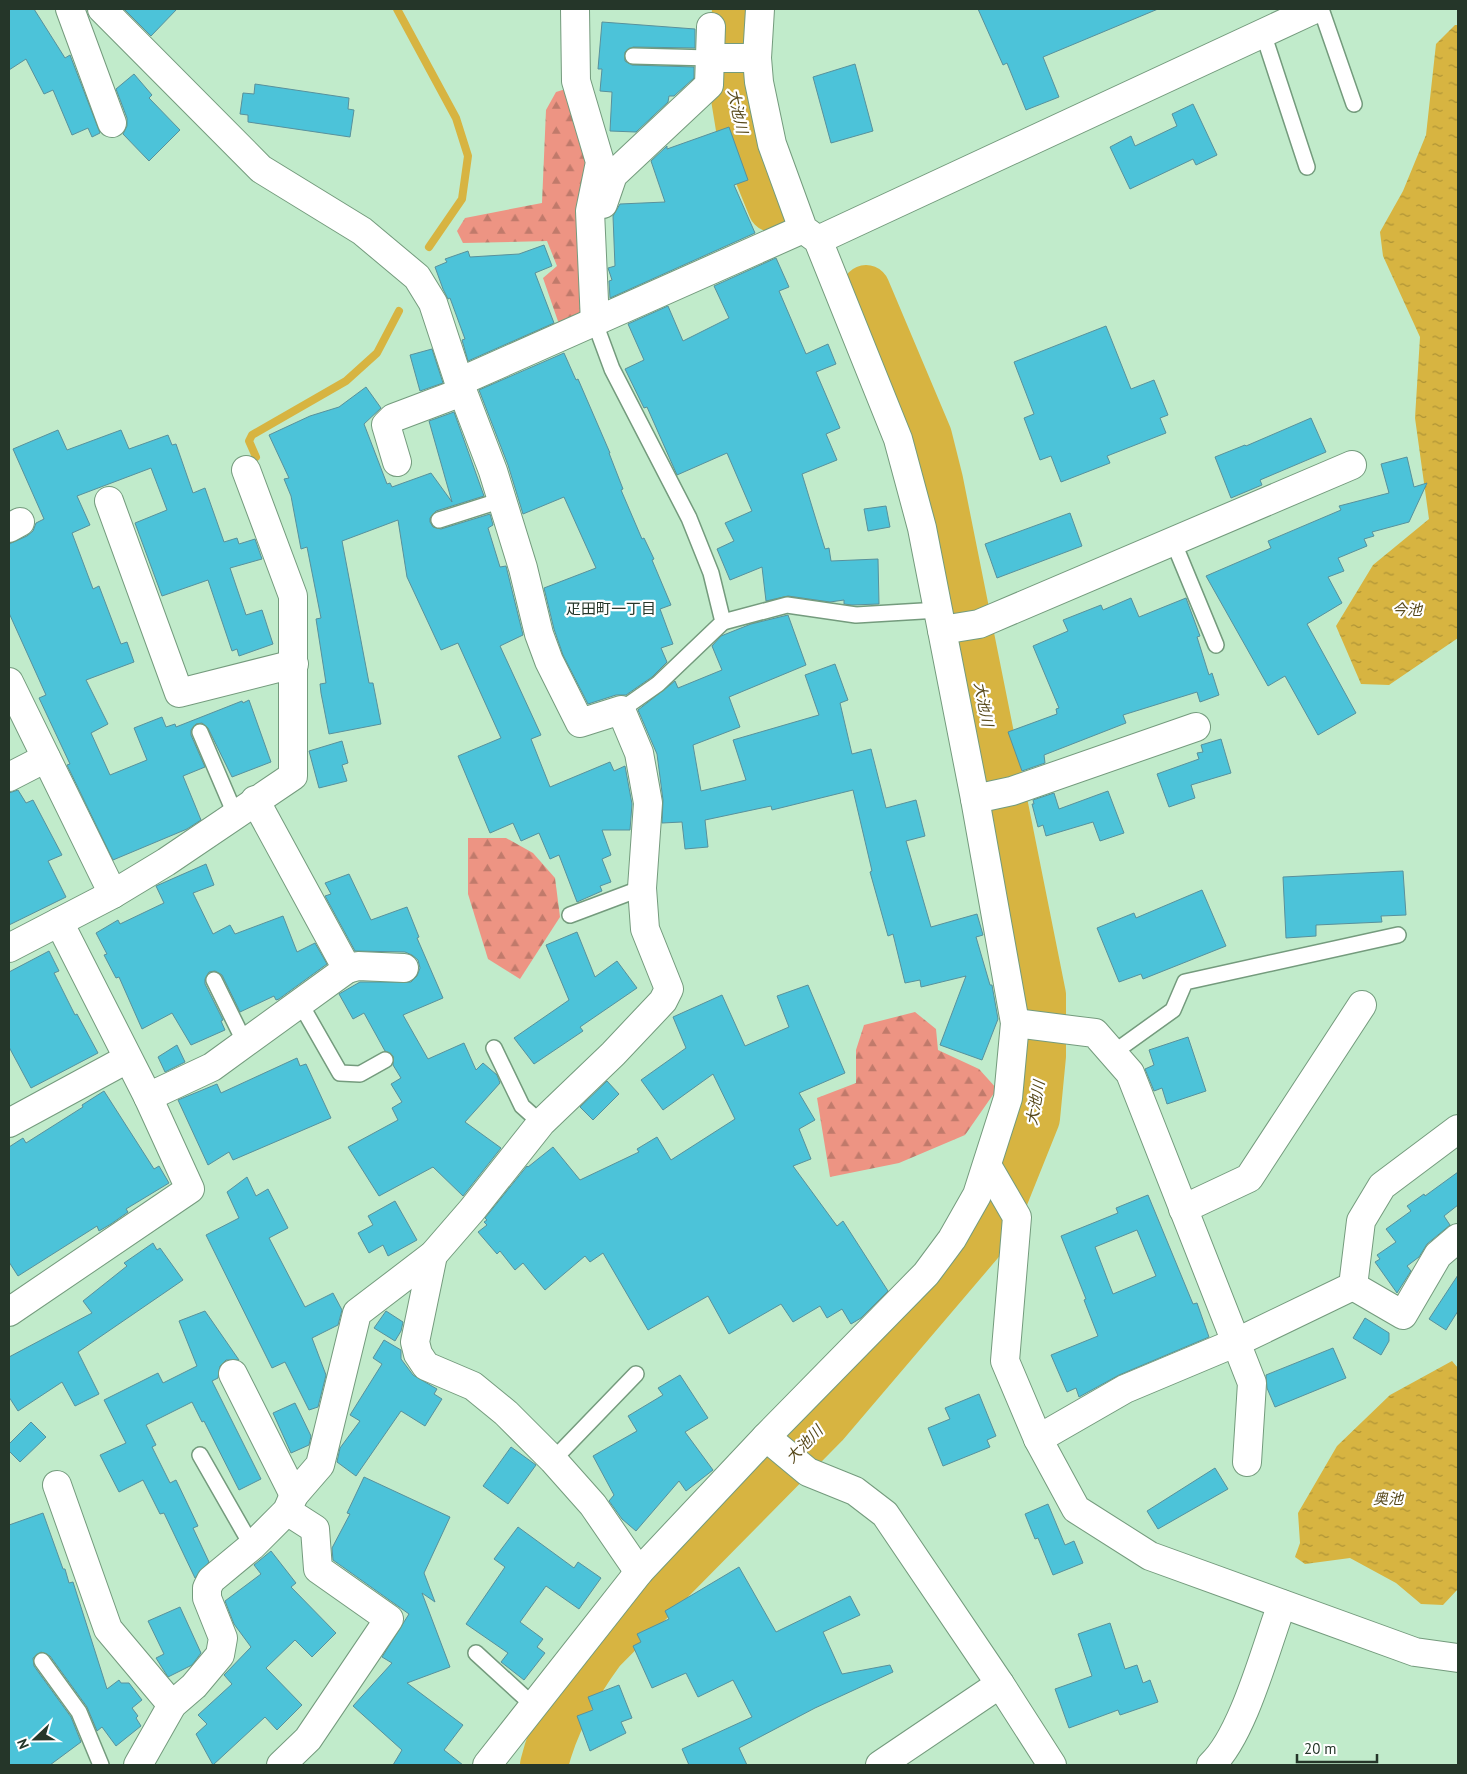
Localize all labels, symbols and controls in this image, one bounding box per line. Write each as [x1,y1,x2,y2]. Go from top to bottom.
water label: 大池川 [724,87,752,137]
district label: 疋田町一丁目 [566,599,656,618]
water label: 今池 [1392,600,1424,619]
water label: 大池川 [970,680,998,730]
water label: 大池川 [1022,1077,1049,1127]
water label: 大池川 [782,1420,828,1467]
water label: 奥池 [1373,1489,1405,1508]
north arrow [10,1714,60,1764]
scale bar [1297,1732,1377,1764]
text: N [13,1736,33,1752]
text: 20 m [1304,1739,1337,1758]

